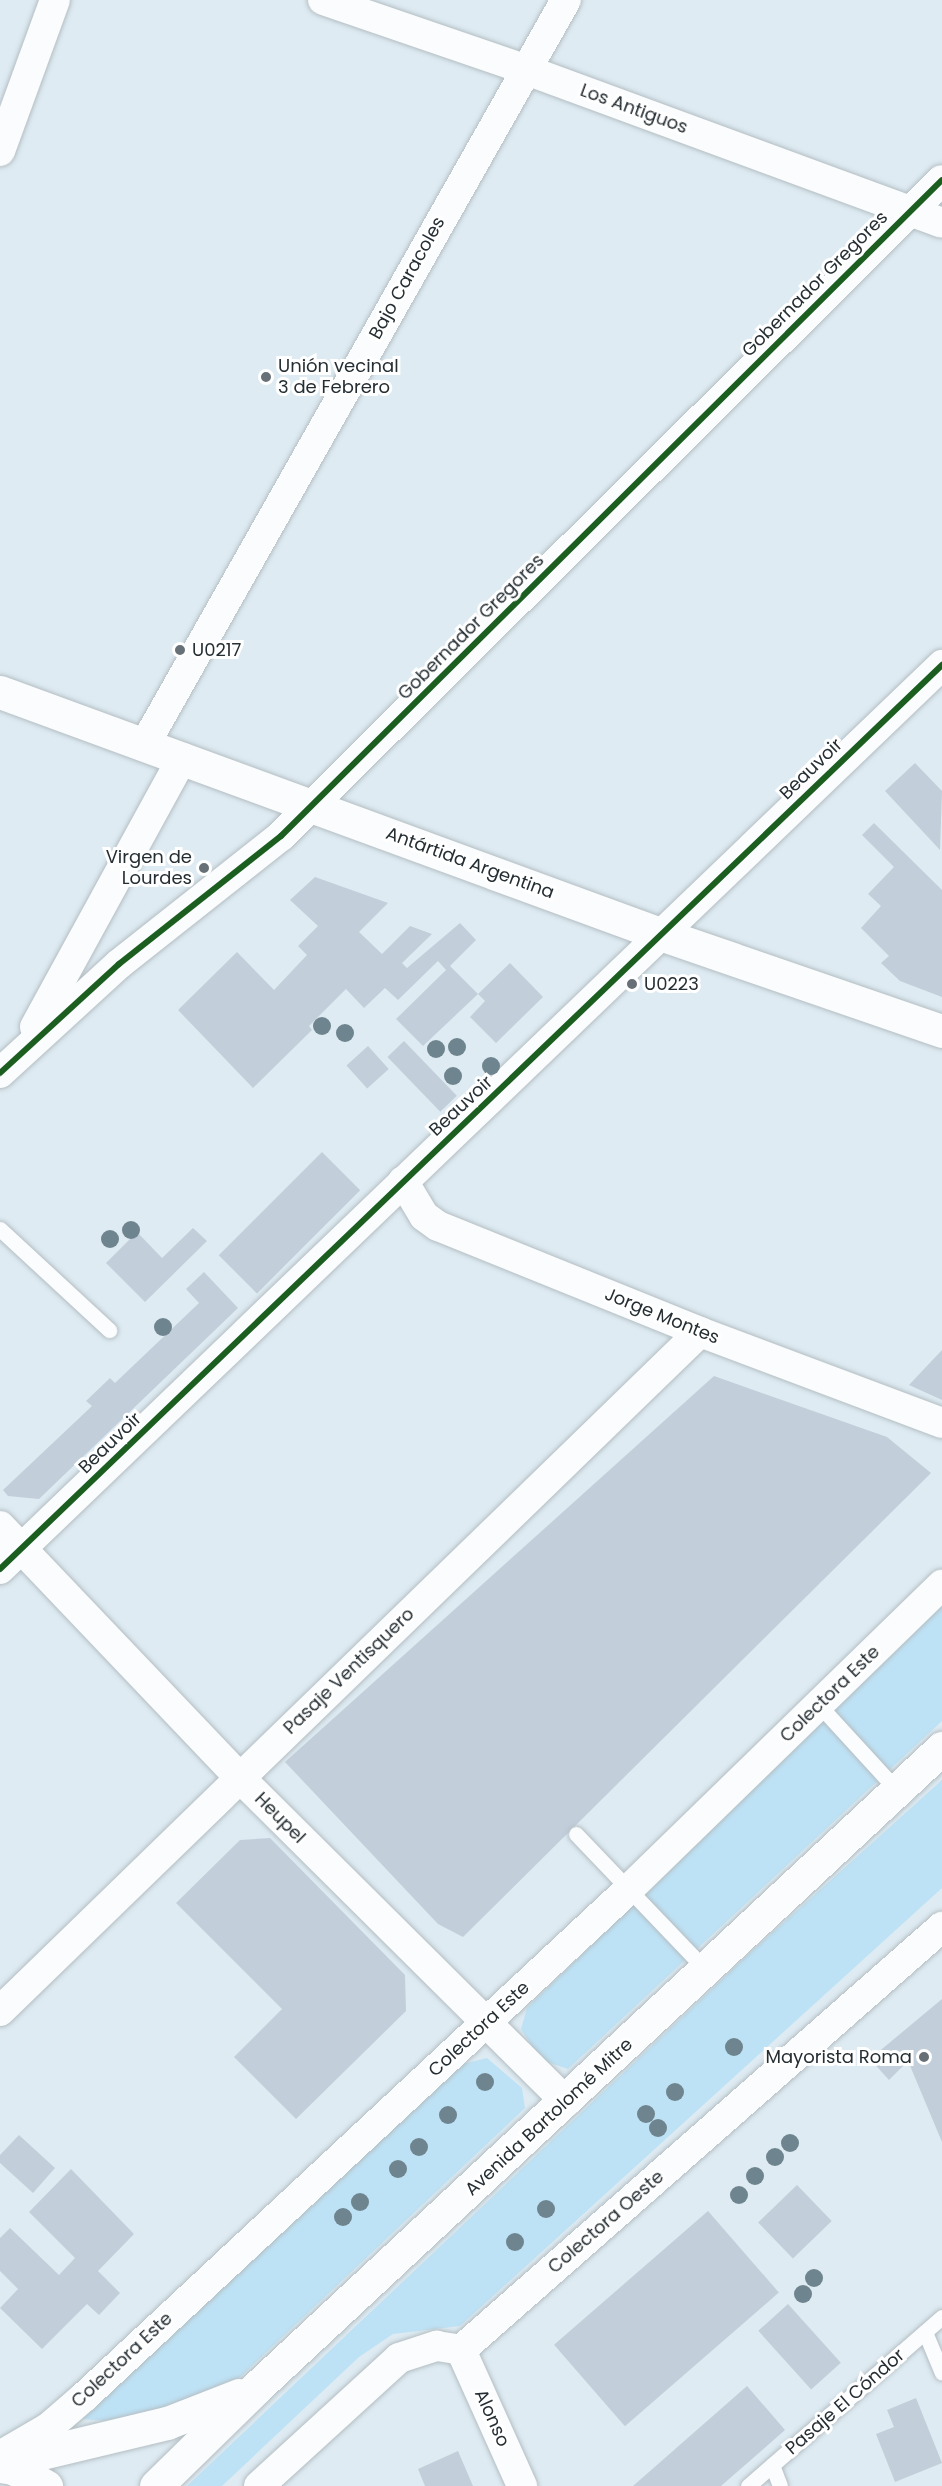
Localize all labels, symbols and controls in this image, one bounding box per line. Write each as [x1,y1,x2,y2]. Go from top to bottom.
street label: Los Antiguos [577,80,691,138]
street label: Gobernador Gregores [738,207,892,361]
street label: Bajo Caracoles [364,213,450,343]
place label: Unión vecinal 3 de Febrero [278,356,399,398]
marker: Unión vecinal 3 de Febrero [259,370,273,384]
street label: Gobernador Gregores [394,550,548,704]
place label: U0217 [192,639,241,661]
marker: U0217 [173,643,187,657]
street label: Beauvoir [775,734,847,804]
street label: Antártida Argentina [383,822,557,904]
place label: Virgen de Lourdes [106,847,192,890]
marker: Virgen de Lourdes [197,861,211,875]
place label: U0223 [644,973,699,995]
marker: U0223 [625,977,639,991]
street label: Beauvoir [425,1071,497,1141]
street label: Jorge Montes [602,1283,722,1349]
street label: Beauvoir [74,1408,146,1478]
street label: Pasaje Ventisquero [279,1603,419,1739]
street label: Colectora Este [776,1641,884,1747]
street label: Heupel [250,1788,310,1848]
street label: Colectora Este [424,1977,534,2081]
street label: Avenida Bartolomé Mitre [461,2034,637,2200]
place label: Mayorista Roma [765,2046,912,2068]
marker: Mayorista Roma [917,2050,931,2064]
street label: Colectora Oeste [544,2166,668,2278]
street label: Colectora Este [67,2308,177,2412]
street label: Pasaje El Cóndor [781,2345,909,2459]
street label: Alonso [470,2386,514,2450]

